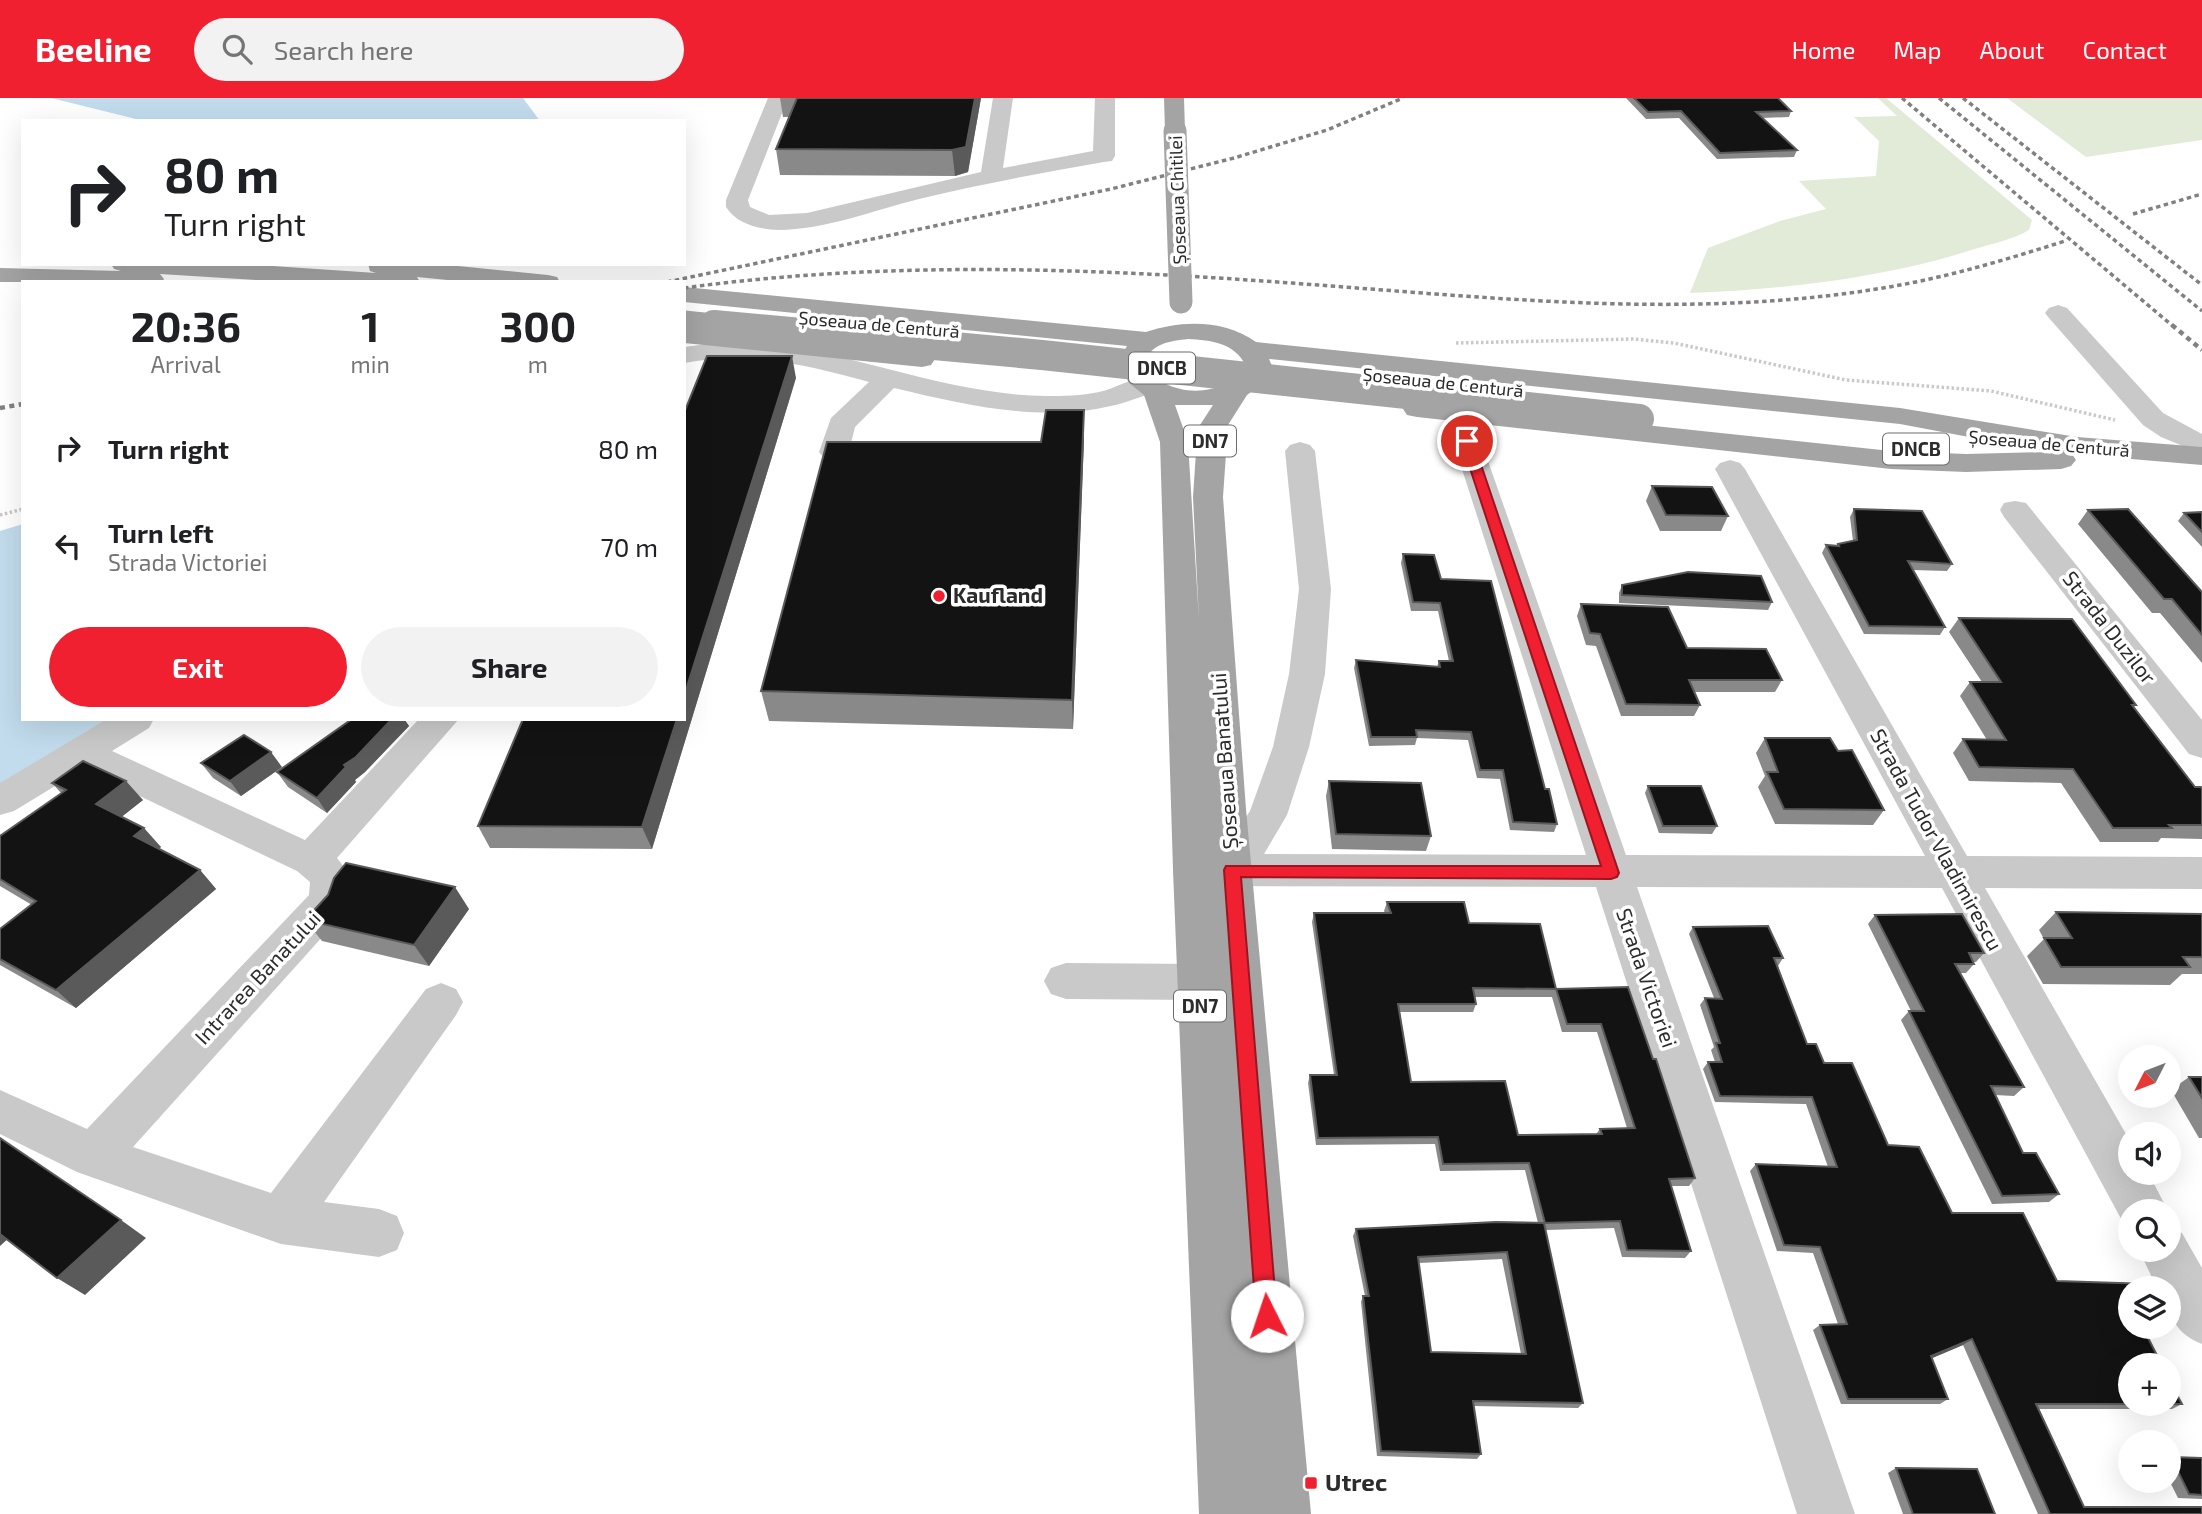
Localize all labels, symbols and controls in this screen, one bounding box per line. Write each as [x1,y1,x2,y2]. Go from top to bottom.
search box [194,18,684,81]
text: Beeline [35,29,152,69]
icon: search [218,30,256,68]
text: Search here [274,34,413,65]
text: Home [1792,35,1855,64]
text: Map [1893,35,1941,64]
text: About [1979,35,2045,64]
text: Contact [2083,35,2167,64]
street label: Șoseaua Chitilei [1164,135,1191,265]
text: 80 m [164,144,279,203]
icon: right [49,147,140,238]
text: Turn right [164,204,306,242]
text: 20:36 [131,300,241,350]
text: 1 [361,300,379,350]
text: 300 [499,300,576,350]
street label: Șoseaua de Centură [797,306,961,343]
text: Arrival [151,350,221,378]
text: min [351,350,390,378]
text: m [528,350,548,378]
road number: DNCB [1129,352,1195,384]
street label: Șoseaua de Centură [1361,363,1525,402]
pin [1437,411,1497,471]
icon: arrive [1448,422,1486,460]
street label: Șoseaua de Centură [1967,425,2131,462]
road number: DN7 [1184,426,1236,456]
icon: right [49,429,87,467]
text: Turn right [108,433,229,464]
text: 80 m [598,433,658,464]
road number: DNCB [1883,434,1949,464]
text: Turn left [108,517,214,548]
icon: left [49,527,87,565]
text: 70 m [600,531,658,562]
text: Strada Victoriei [108,548,268,576]
street label: Strada Duzilor [2058,566,2162,689]
place label: Kaufland [953,582,1043,607]
marker: Kaufland [931,588,947,604]
button: Exit [49,627,347,707]
button: Share [361,627,658,707]
street label: Șoseaua Banatului [1205,672,1244,850]
street label: Strada Tudor Vladimirescu [1866,724,2009,954]
street label: Intrarea Banatului [189,905,325,1049]
street label: Strada Victoriei [1612,905,1683,1050]
road number: DN7 [1174,991,1226,1022]
north arrow [2118,1045,2180,1108]
map controls [2118,1045,2181,1493]
button: sound [2118,1122,2181,1185]
button: search [2118,1199,2181,1262]
button: layers [2118,1276,2181,1339]
position arrow [1230,1279,1304,1353]
button: + [2118,1353,2181,1416]
button: − [2118,1430,2181,1493]
place label: Utrec [1325,1467,1387,1496]
marker: Utrec [1303,1475,1319,1491]

